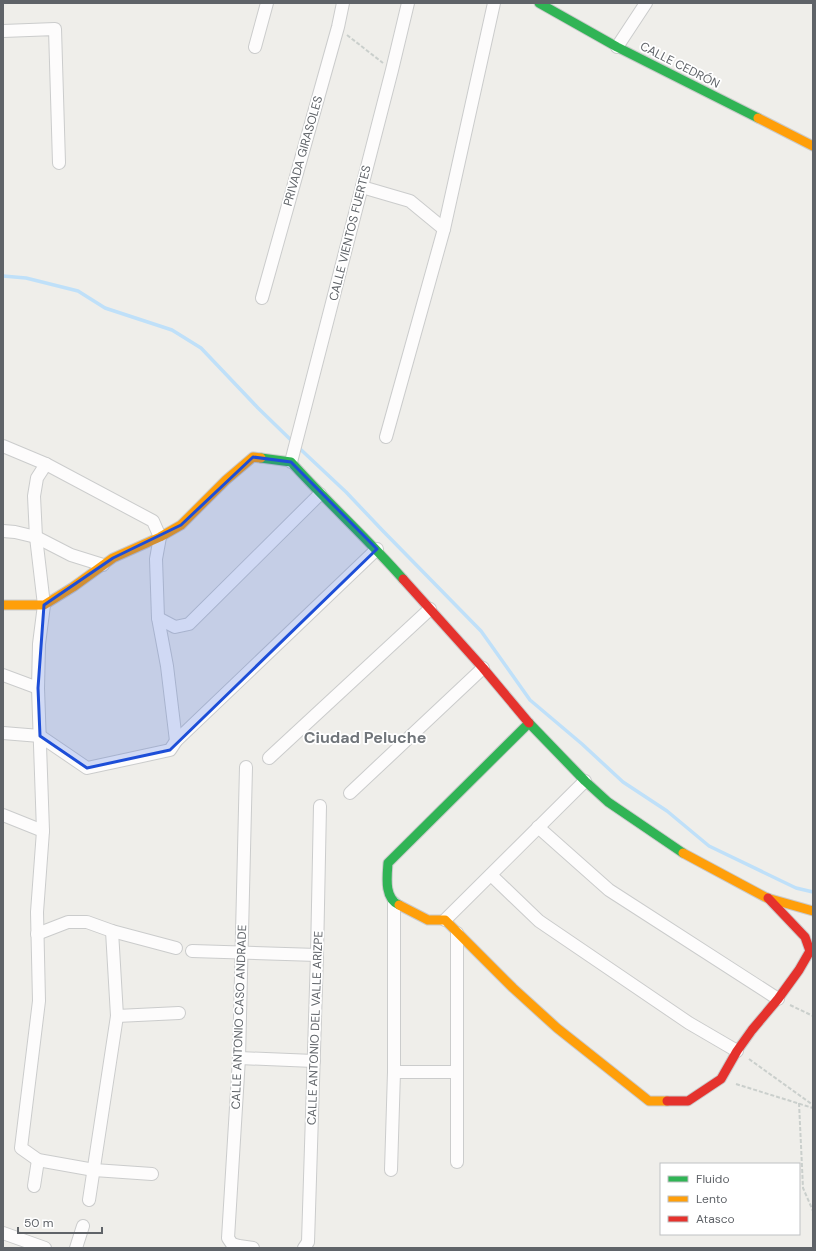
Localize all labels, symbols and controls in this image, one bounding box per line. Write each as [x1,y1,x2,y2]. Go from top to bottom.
street label: CALLE CEDRÓN [637,38,723,92]
street label: PRIVADA GIRASOLES [280,94,326,208]
street label: CALLE VIENTOS FUERTES [325,163,375,303]
district label: Ciudad Peluche [304,727,426,748]
street label: CALLE ANTONIO CASO ANDRADE [228,924,250,1110]
street label: CALLE ANTONIO DEL VALLE ARIZPE [304,930,326,1126]
legend [660,1163,800,1235]
text: Fluido [696,1171,730,1187]
text: Lento [696,1191,727,1207]
scale bar [18,1209,102,1235]
text: Atasco [696,1211,735,1227]
text: 50 m [24,1215,53,1231]

